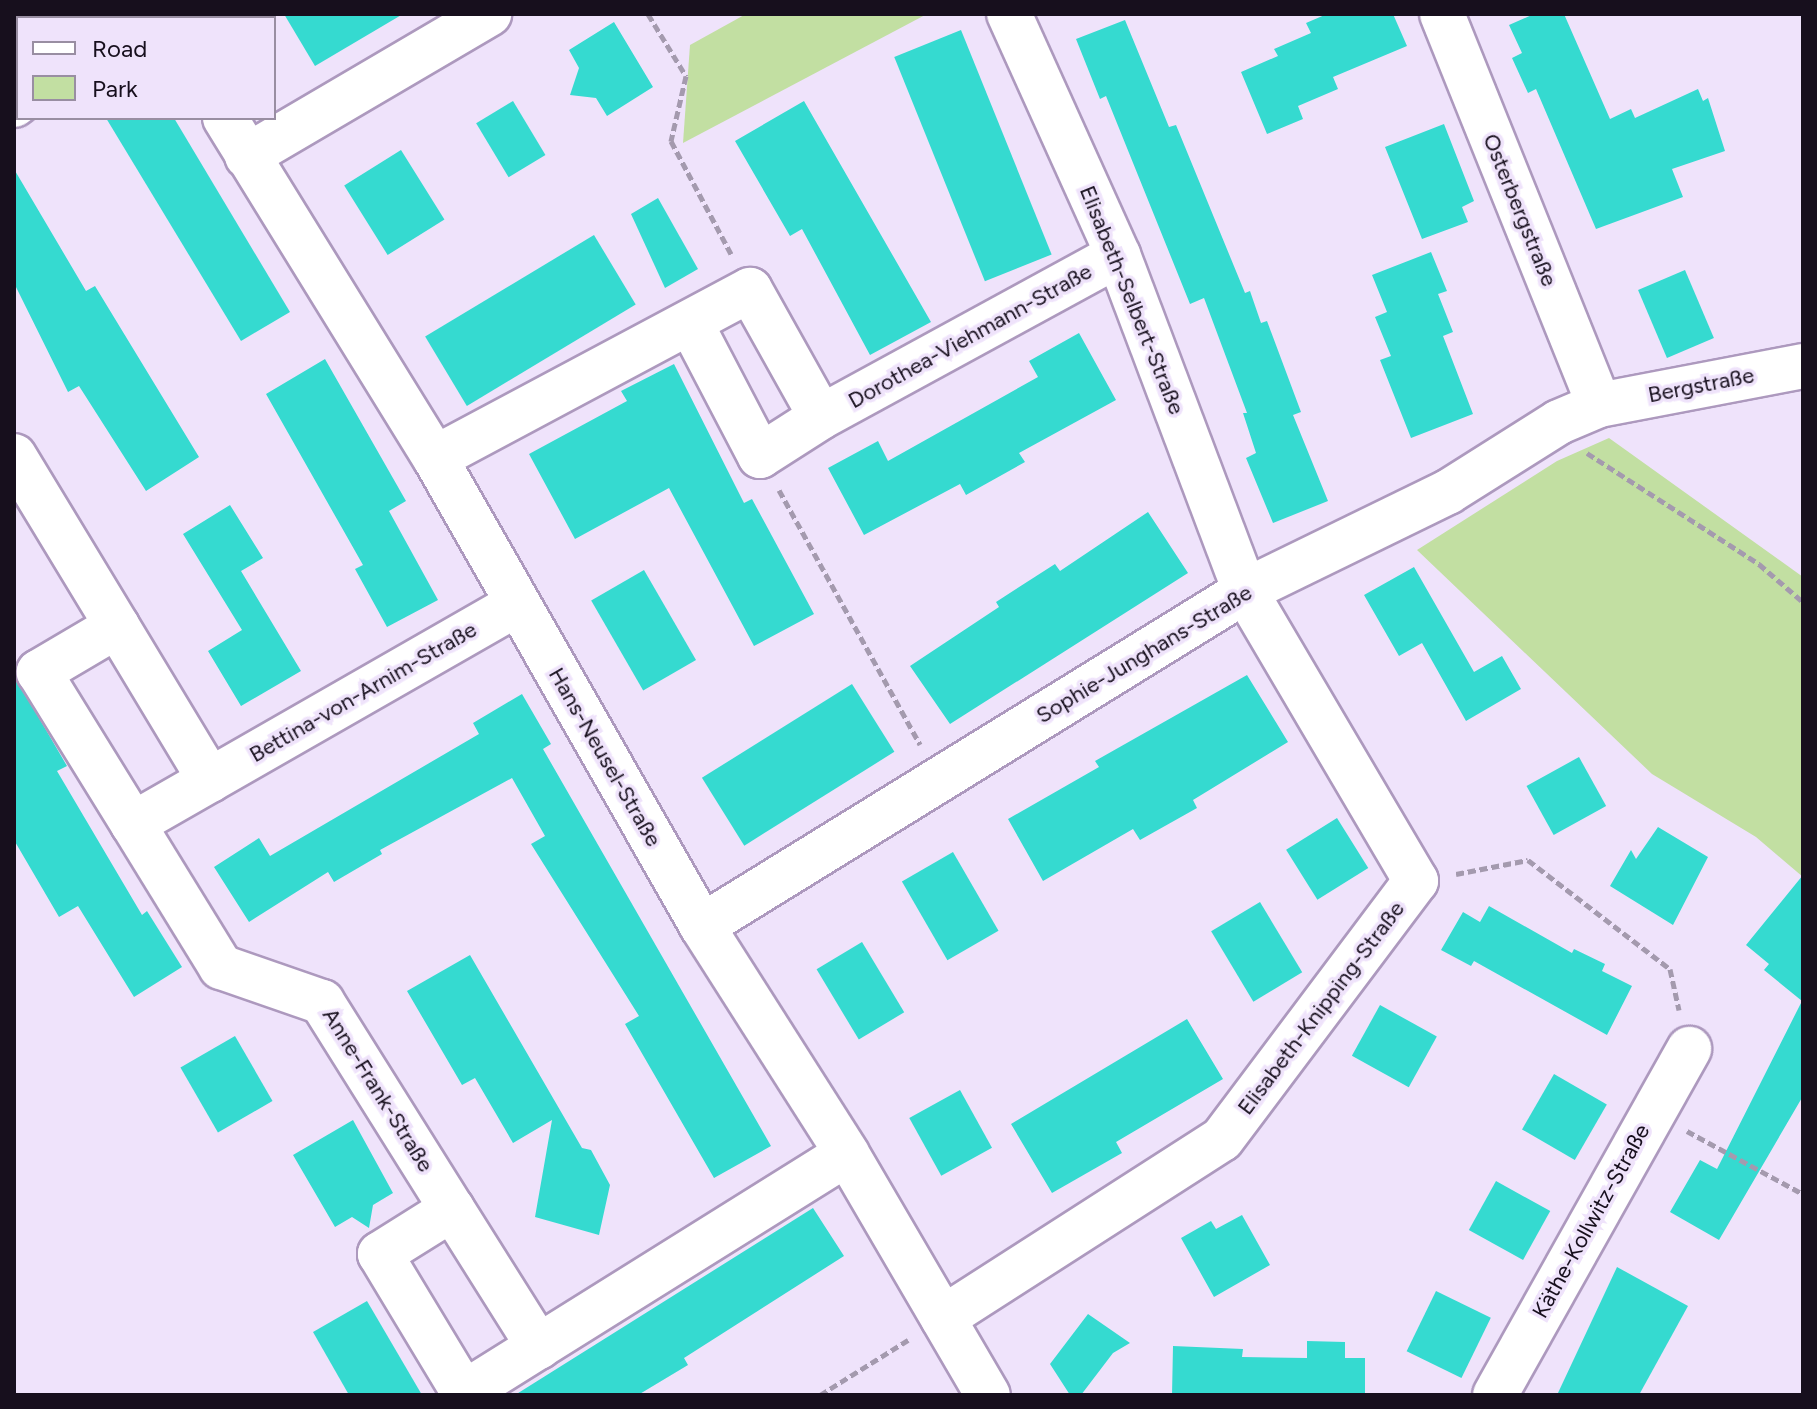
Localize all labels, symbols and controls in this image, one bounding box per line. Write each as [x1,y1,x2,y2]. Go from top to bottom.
legend [16,16,276,120]
text: Road [92,34,147,63]
text: Park [92,74,138,103]
street label: Osterbergstraße [1477,130,1563,290]
street label: Elisabeth-Selbert-Straße [1074,182,1190,418]
street label: Dorothea-Viehmann-Straße [844,258,1096,414]
street label: Bergstraße [1646,362,1756,408]
street label: Sophie-Junghans-Straße [1031,579,1257,729]
street label: Bettina-von-Arnim-Straße [245,616,481,768]
street label: Hans-Neusel-Straße [543,663,667,851]
street label: Elisabeth-Knipping-Straße [1232,896,1410,1120]
street label: Anne-Frank-Straße [317,1003,439,1177]
street label: Käthe-Kollwitz-Straße [1527,1119,1655,1323]

